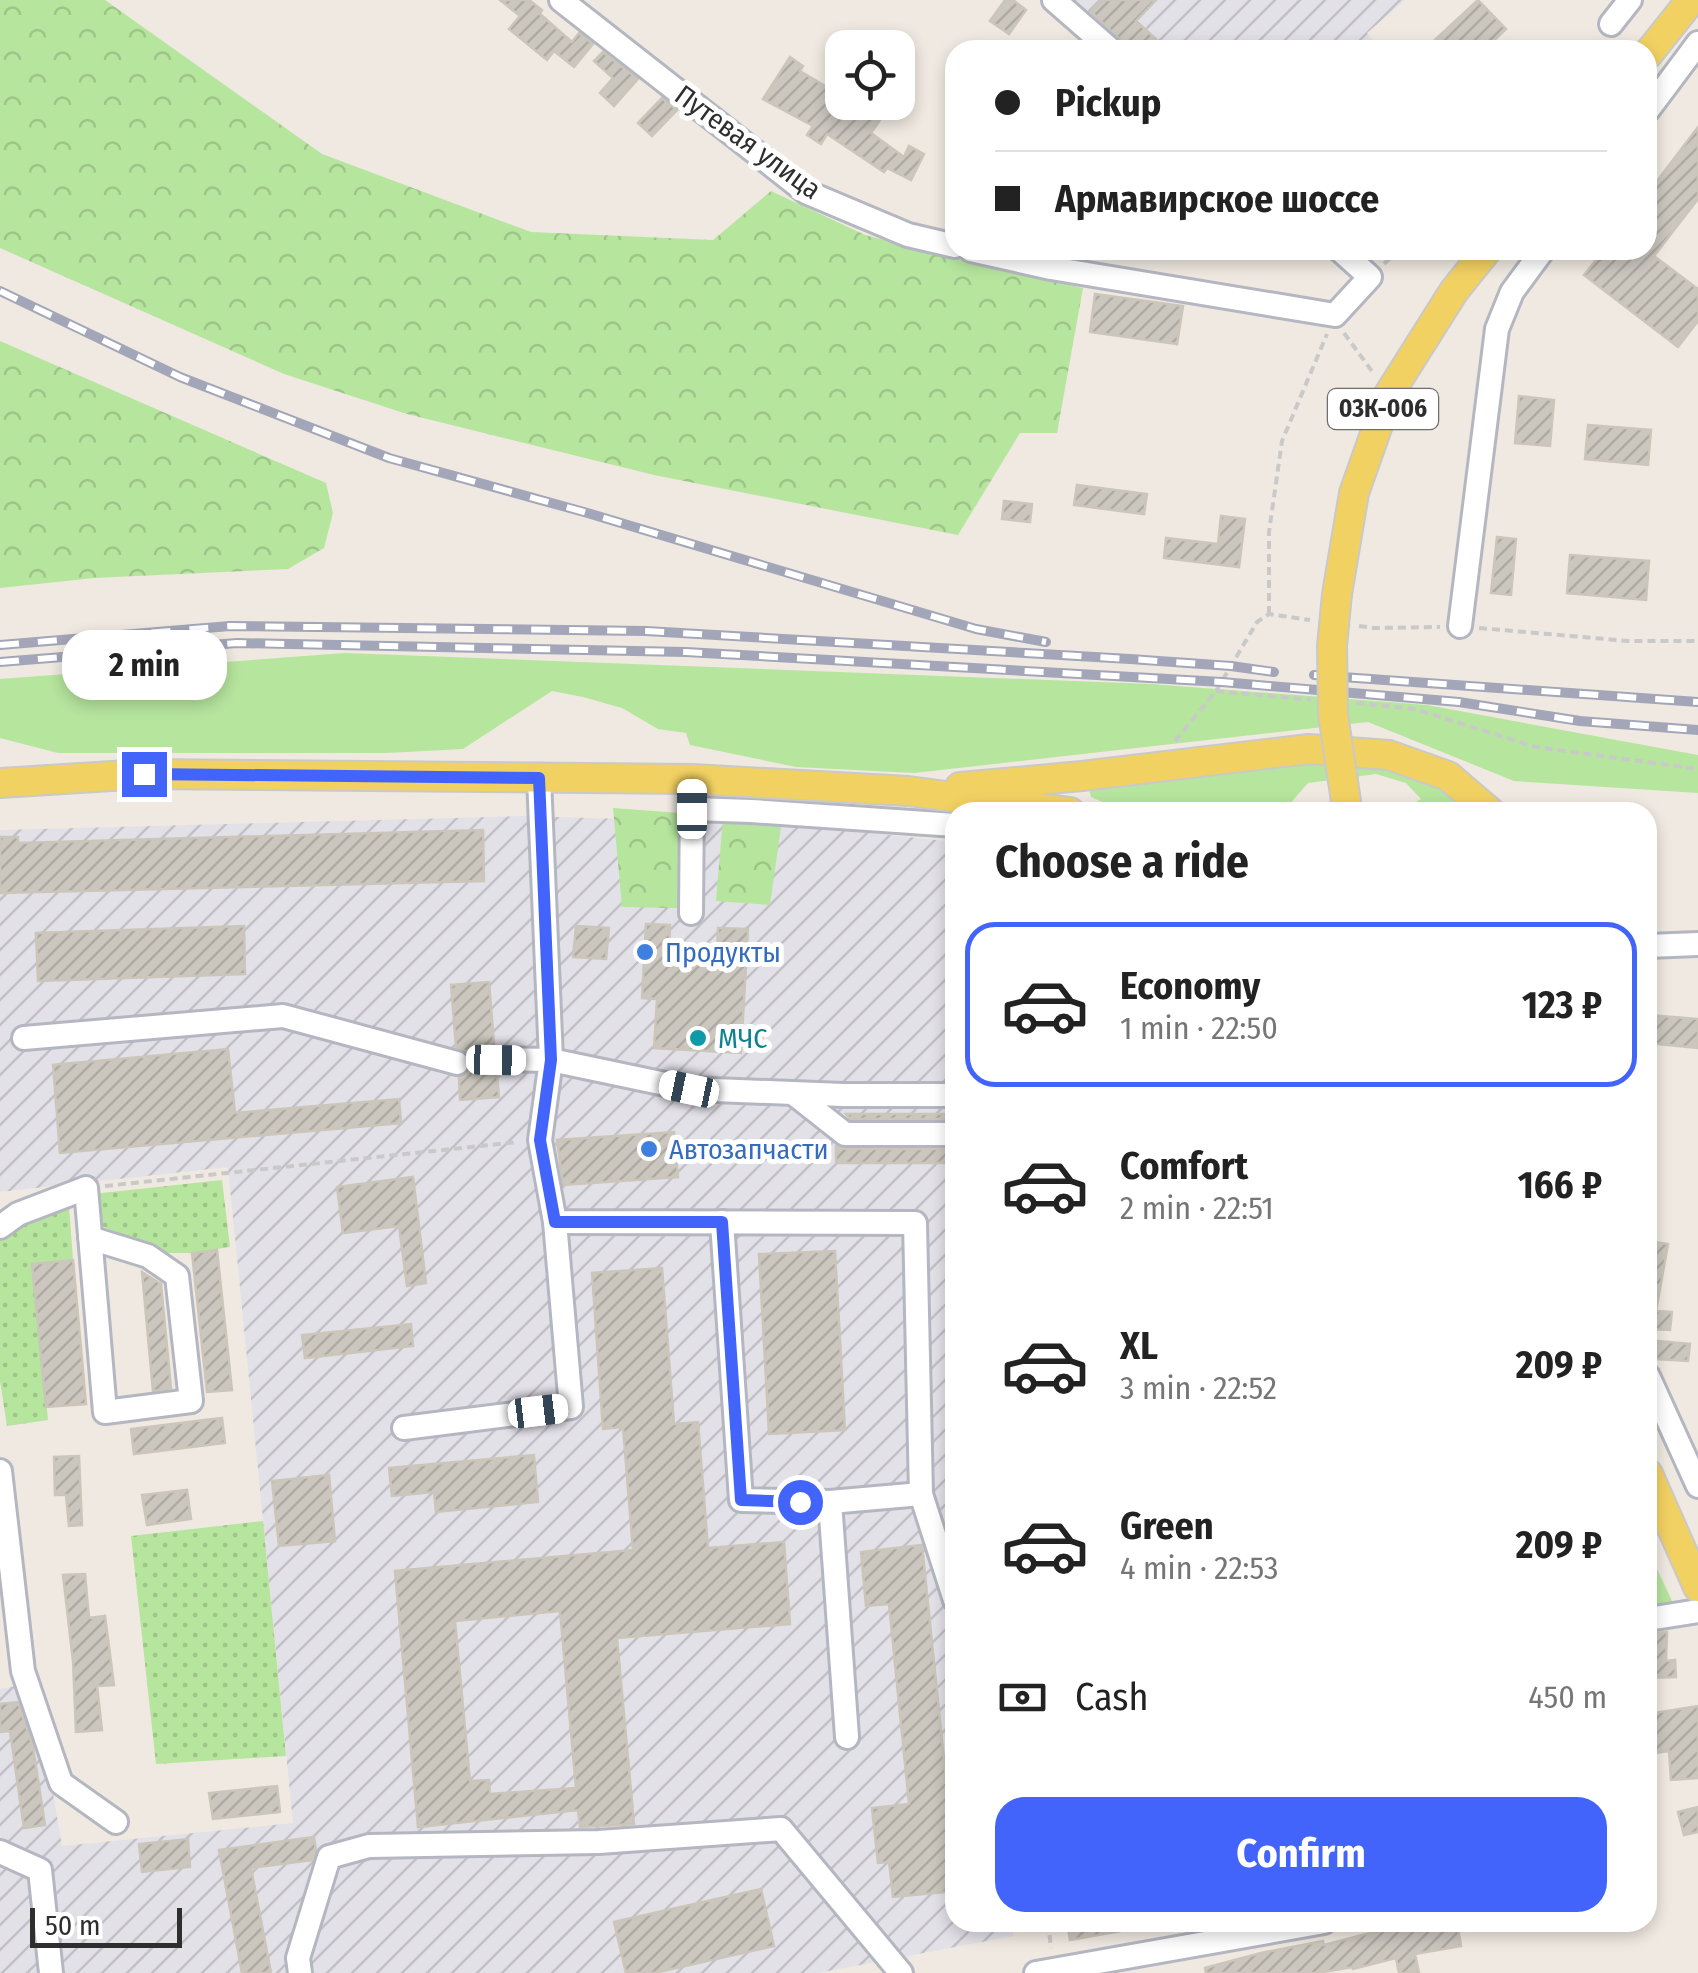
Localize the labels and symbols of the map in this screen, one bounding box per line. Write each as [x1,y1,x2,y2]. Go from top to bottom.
street label: Путевая улица [669,78,827,206]
road number: 03К-006 [1328,389,1438,429]
callout: 2 min [62,629,226,699]
route end [122,752,167,797]
car [677,779,707,839]
place label: Продукты [665,936,781,969]
marker: Продукты [634,941,656,963]
place label: МЧС [718,1022,767,1055]
marker: МЧС [687,1027,709,1049]
car [466,1044,526,1076]
car [657,1068,721,1110]
place label: Автозапчасти [669,1133,829,1166]
marker: Автозапчасти [638,1138,660,1160]
car [506,1392,570,1430]
route start [778,1480,823,1525]
scale bar [30,1903,182,1948]

